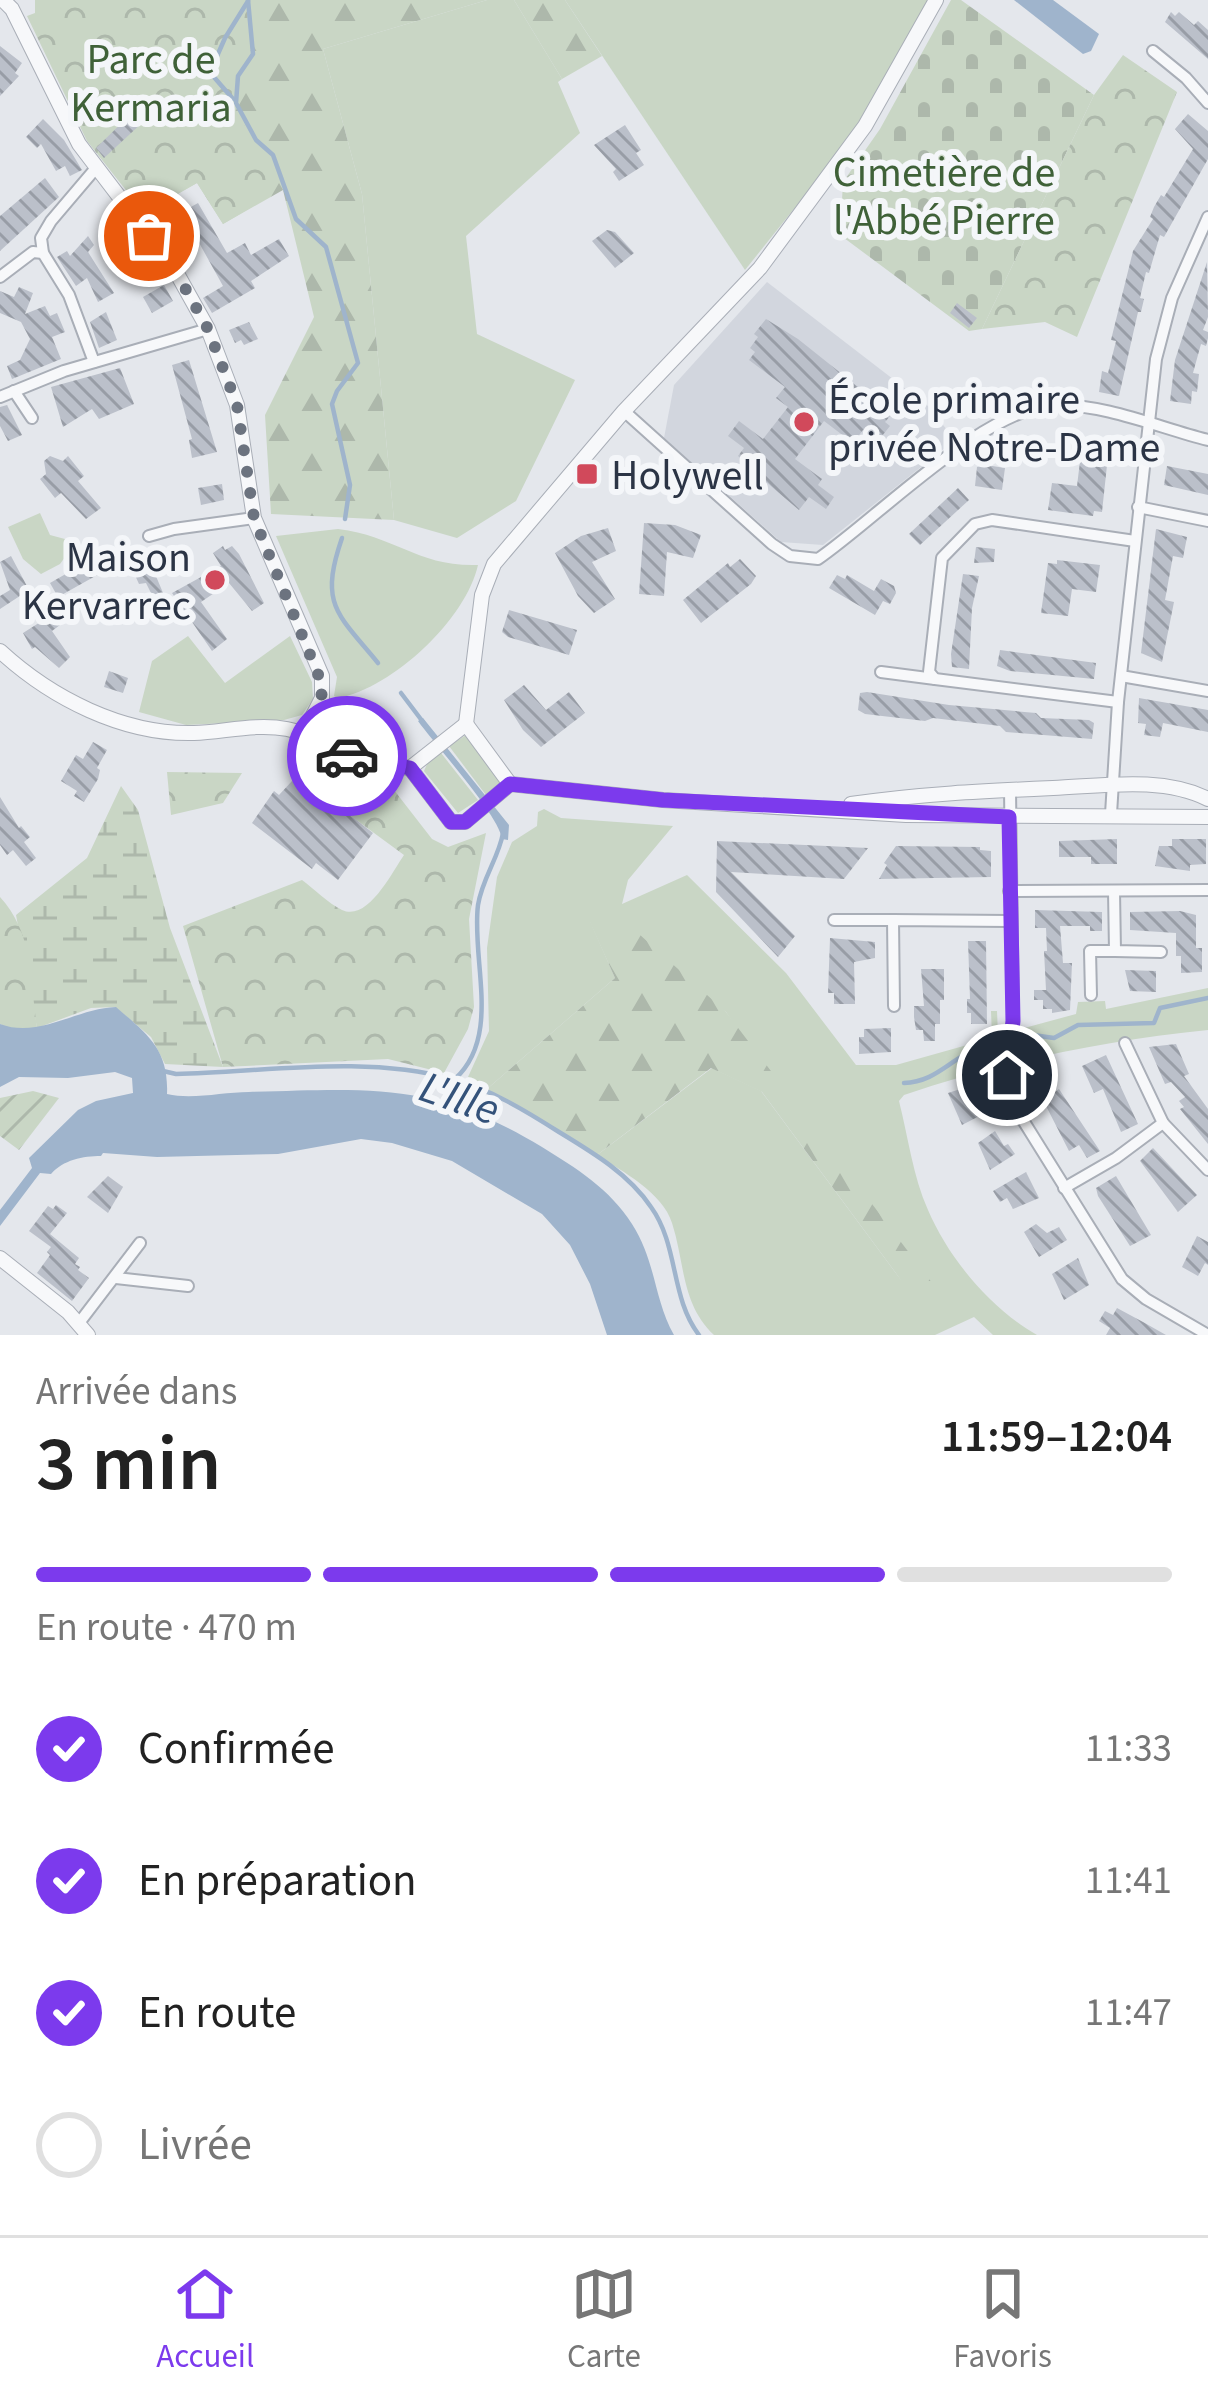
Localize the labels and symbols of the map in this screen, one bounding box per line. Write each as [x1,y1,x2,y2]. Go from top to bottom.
park label: Parc de Kermaria [70,30,232,138]
park label: Cimetière de l'Abbé Pierre [833,143,1055,251]
pin [98,185,200,287]
place label: École primaire privée Notre-Dame [828,370,1160,478]
marker: École primaire privée Notre-Dame [791,409,817,435]
place label: Holywell [611,446,764,506]
marker: Holywell [574,461,600,487]
place label: Maison Kervarrec [22,528,191,636]
marker: Maison Kervarrec [202,567,228,593]
courier [287,696,407,816]
pin [956,1024,1058,1126]
water label: L'Ille [411,1056,508,1142]

